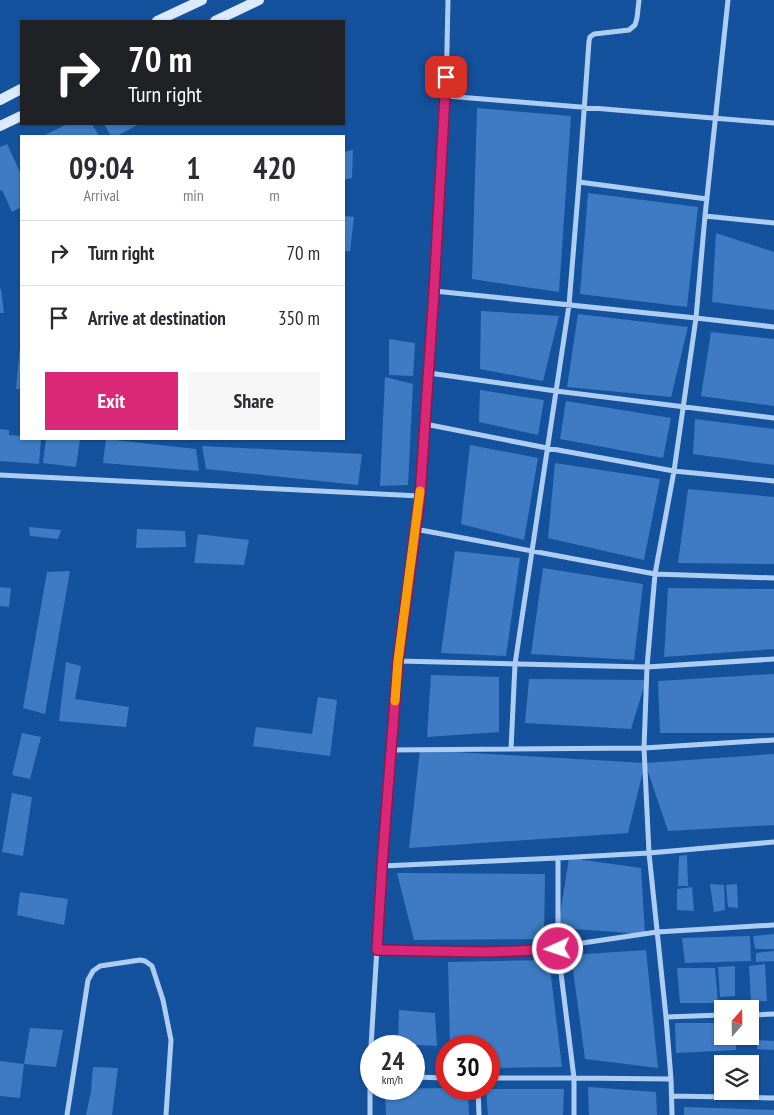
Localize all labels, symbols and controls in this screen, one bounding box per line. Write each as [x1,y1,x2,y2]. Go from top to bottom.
text: 70 m [128,36,192,82]
icon: right [45,40,110,105]
pin [425,56,467,98]
icon: arrive [432,63,460,91]
text: Turn right [128,80,202,108]
text: 09:04 [69,148,134,187]
text: 1 [186,148,201,187]
text: 420 [253,148,296,187]
text: Arrival [83,185,120,205]
text: min [183,185,204,205]
text: m [269,185,280,205]
icon: right [45,239,73,267]
text: Turn right [88,241,154,265]
text: 70 m [287,241,320,265]
icon: arrive [45,304,73,332]
text: Arrive at destination [88,306,226,330]
text: 350 m [278,306,320,330]
button: Exit [45,372,178,430]
button: Share [188,372,320,430]
position arrow [531,922,583,974]
north arrow [714,1000,759,1045]
map controls [714,1000,759,1100]
speed limit sign: 30 [435,1035,500,1100]
text: 24 [381,1045,404,1077]
button: layers [714,1055,759,1100]
text: km/h [382,1072,403,1087]

